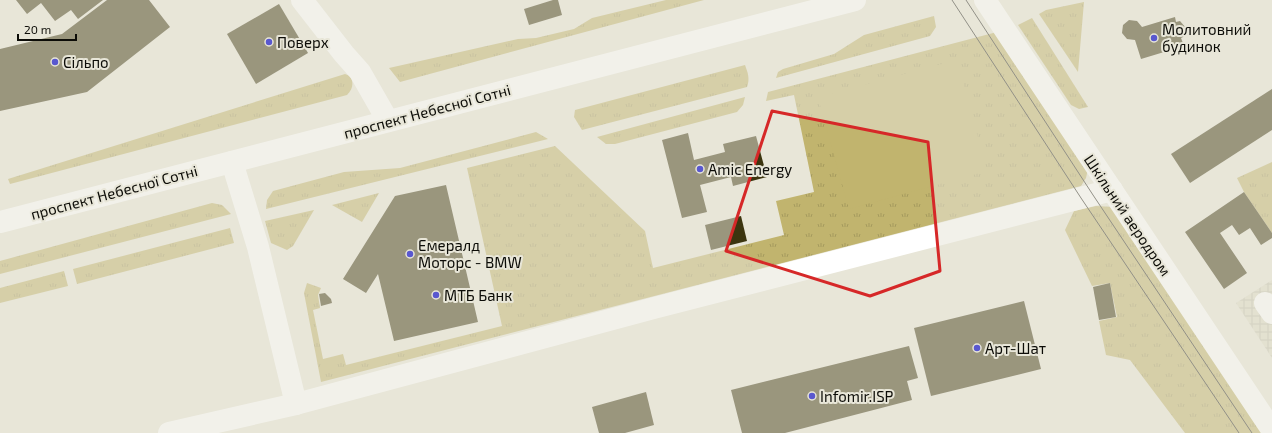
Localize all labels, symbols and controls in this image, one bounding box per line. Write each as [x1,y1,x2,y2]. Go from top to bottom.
scale bar [18,16,76,42]
place label: Молитовний будинок [1162,20,1251,56]
text: 20 m [24,22,51,36]
place label: Поверх [277,33,329,51]
marker: Молитовний будинок [1149,33,1159,43]
marker: Поверх [264,37,274,47]
place label: Сільпо [63,53,109,71]
marker: Сільпо [50,57,60,67]
street label: проспект Небесної Сотні [342,80,512,142]
street label: Шкільний аеродром [1081,151,1175,279]
place label: Amic Energy [708,160,792,178]
street label: проспект Небесної Сотні [29,161,199,223]
marker: Amic Energy [695,164,705,174]
place label: Емералд Моторс - BMW [418,236,522,271]
marker: Емералд Моторс - BMW [405,249,415,259]
place label: МТБ Банк [444,286,512,304]
marker: МТБ Банк [431,290,441,300]
place label: Арт-Шат [985,339,1046,357]
marker: Арт-Шат [972,343,982,353]
place label: Infomir.ISP [820,387,894,405]
marker: Infomir.ISP [807,391,817,401]

